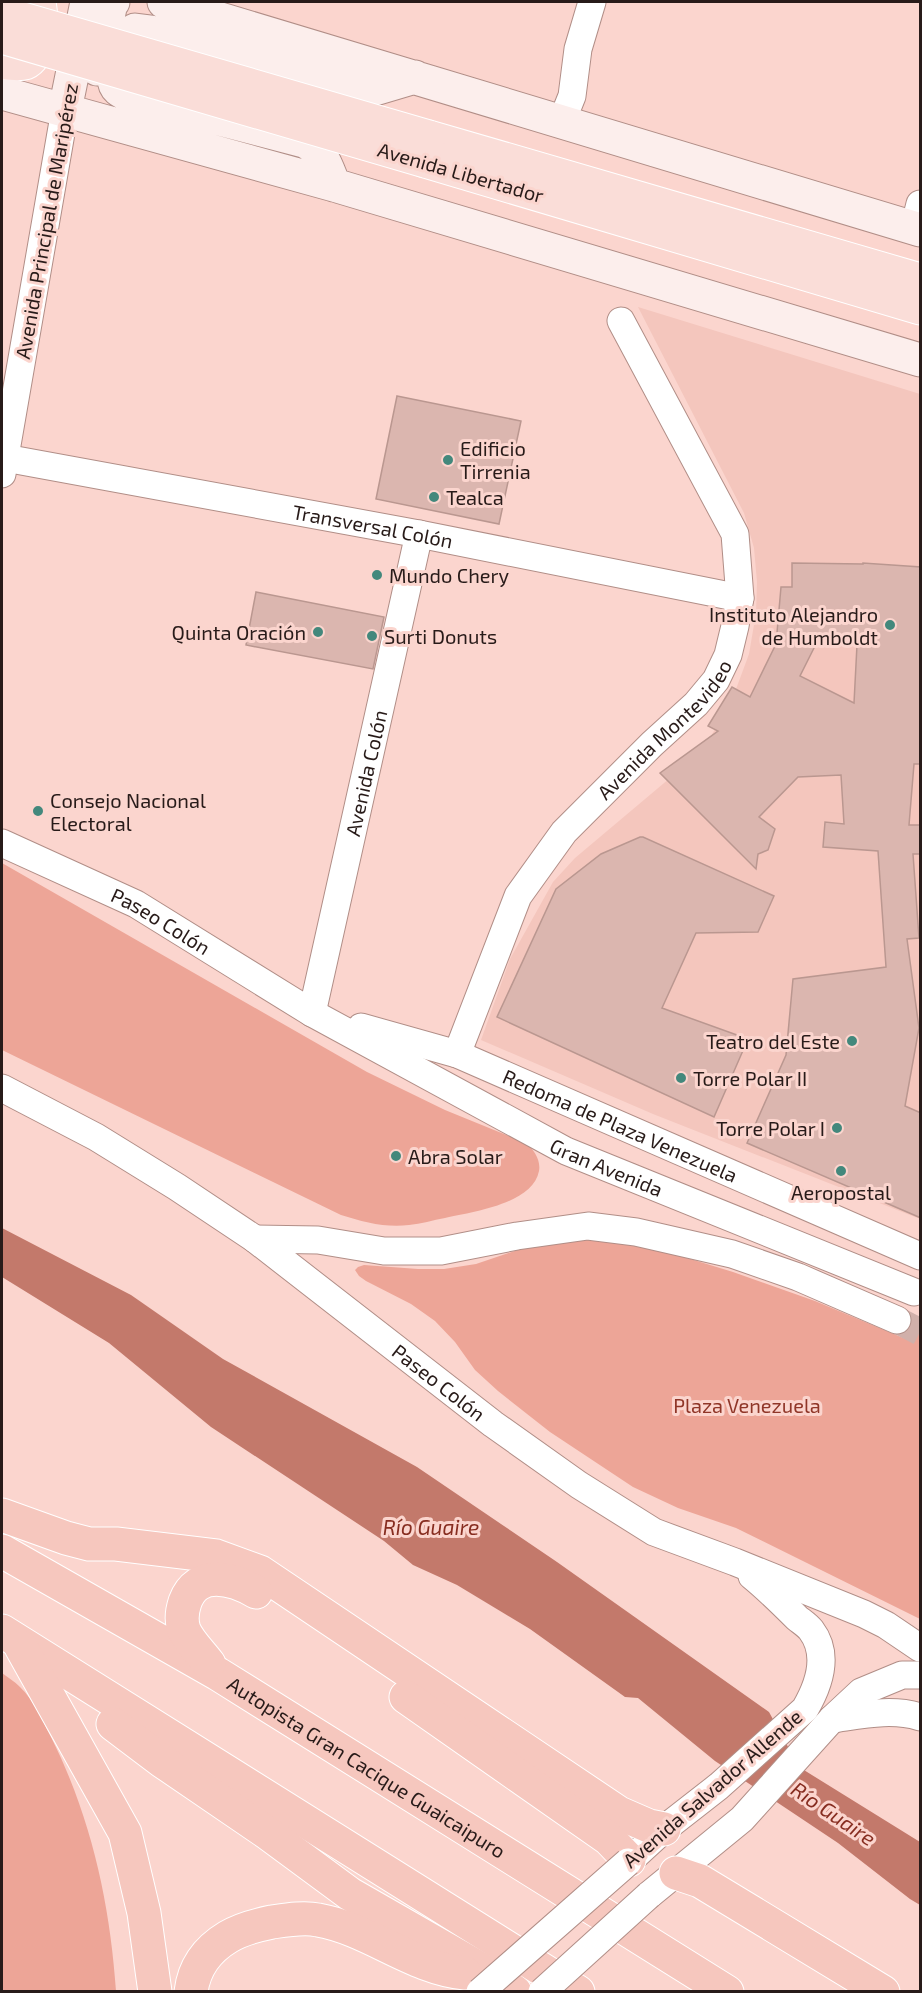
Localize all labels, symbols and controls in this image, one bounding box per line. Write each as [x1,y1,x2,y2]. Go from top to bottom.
street label: Avenida Principal de Maripérez [10,81,82,361]
street label: Avenida Libertador [375,137,547,207]
place label: Edificio Tirrenia [460,436,531,483]
marker: Edificio Tirrenia [441,453,455,467]
place label: Tealca [446,485,504,509]
marker: Tealca [427,490,441,504]
street label: Transversal Colón [291,499,455,552]
place label: Mundo Chery [389,563,510,587]
marker: Mundo Chery [370,568,384,582]
place label: Instituto Alejandro de Humboldt [709,602,878,649]
marker: Instituto Alejandro de Humboldt [883,618,897,632]
place label: Quinta Oración [172,620,306,644]
place label: Surti Donuts [384,624,497,648]
marker: Quinta Oración [311,625,325,639]
marker: Surti Donuts [365,629,379,643]
street label: Avenida Montevideo [592,656,736,804]
street label: Avenida Colón [340,708,391,838]
place label: Consejo Nacional Electoral [50,788,206,835]
marker: Consejo Nacional Electoral [31,804,45,818]
street label: Paseo Colón [108,882,215,959]
place label: Teatro del Este [706,1029,840,1053]
marker: Teatro del Este [845,1034,859,1048]
street label: Redoma de Plaza Venezuela [500,1064,741,1187]
place label: Torre Polar II [693,1066,807,1090]
marker: Torre Polar II [674,1071,688,1085]
place label: Torre Polar I [716,1116,825,1140]
marker: Torre Polar I [830,1121,844,1135]
street label: Gran Avenida [546,1133,666,1201]
place label: Abra Solar [408,1144,503,1168]
marker: Abra Solar [389,1149,403,1163]
marker: Aeropostal [834,1164,848,1178]
place label: Aeropostal [791,1180,891,1204]
street label: Paseo Colón [388,1338,490,1426]
park label: Plaza Venezuela [673,1393,821,1417]
water label: Río Guaire [383,1514,479,1539]
street label: Autopista Gran Cacique Guaicaipuro [223,1671,510,1863]
street label: Avenida Salvador Allende [618,1704,806,1872]
water label: Río Guaire [787,1776,881,1850]

